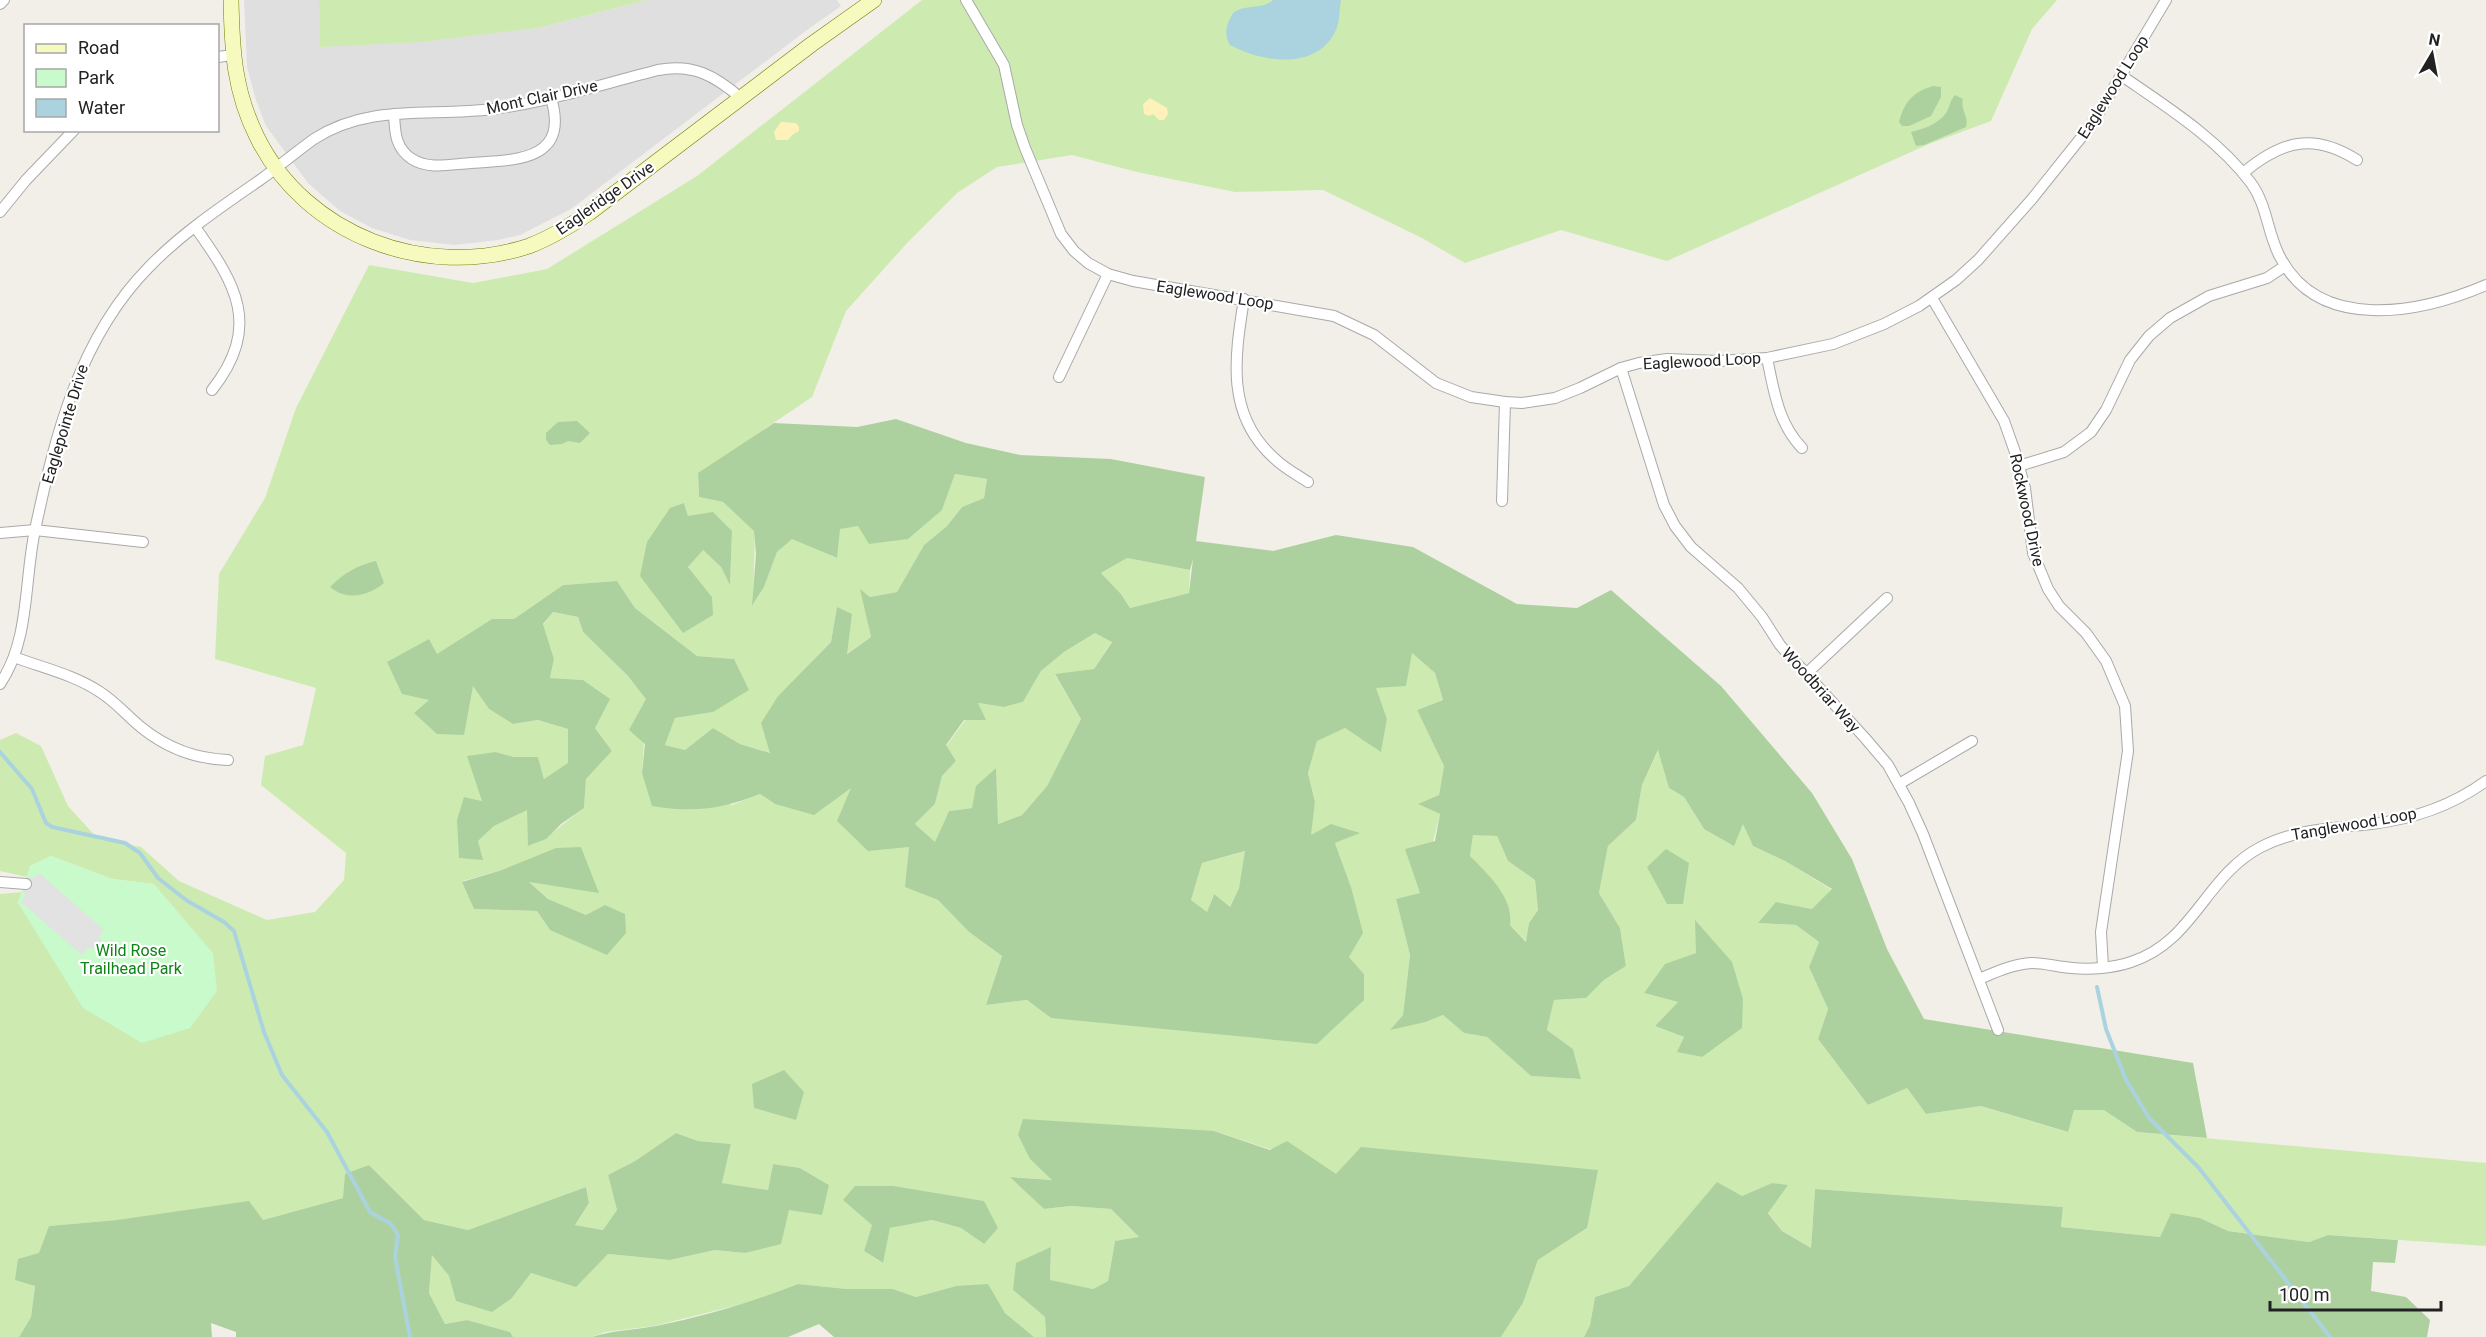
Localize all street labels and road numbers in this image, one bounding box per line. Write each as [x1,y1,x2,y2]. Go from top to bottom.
street label: Eaglewood Loop [2074,32,2152,142]
street label: Mont Clair Drive [485,76,599,118]
street label: Eagleridge Drive [553,157,657,239]
street label: Eaglewood Loop [1155,276,1275,314]
street label: Eaglewood Loop [1642,348,1762,374]
street label: Eaglepointe Drive [38,362,92,486]
street label: Rockwood Drive [2006,452,2048,568]
street label: Woodbriar Way [1778,644,1864,737]
street label: Tanglewood Loop [2290,804,2418,844]

